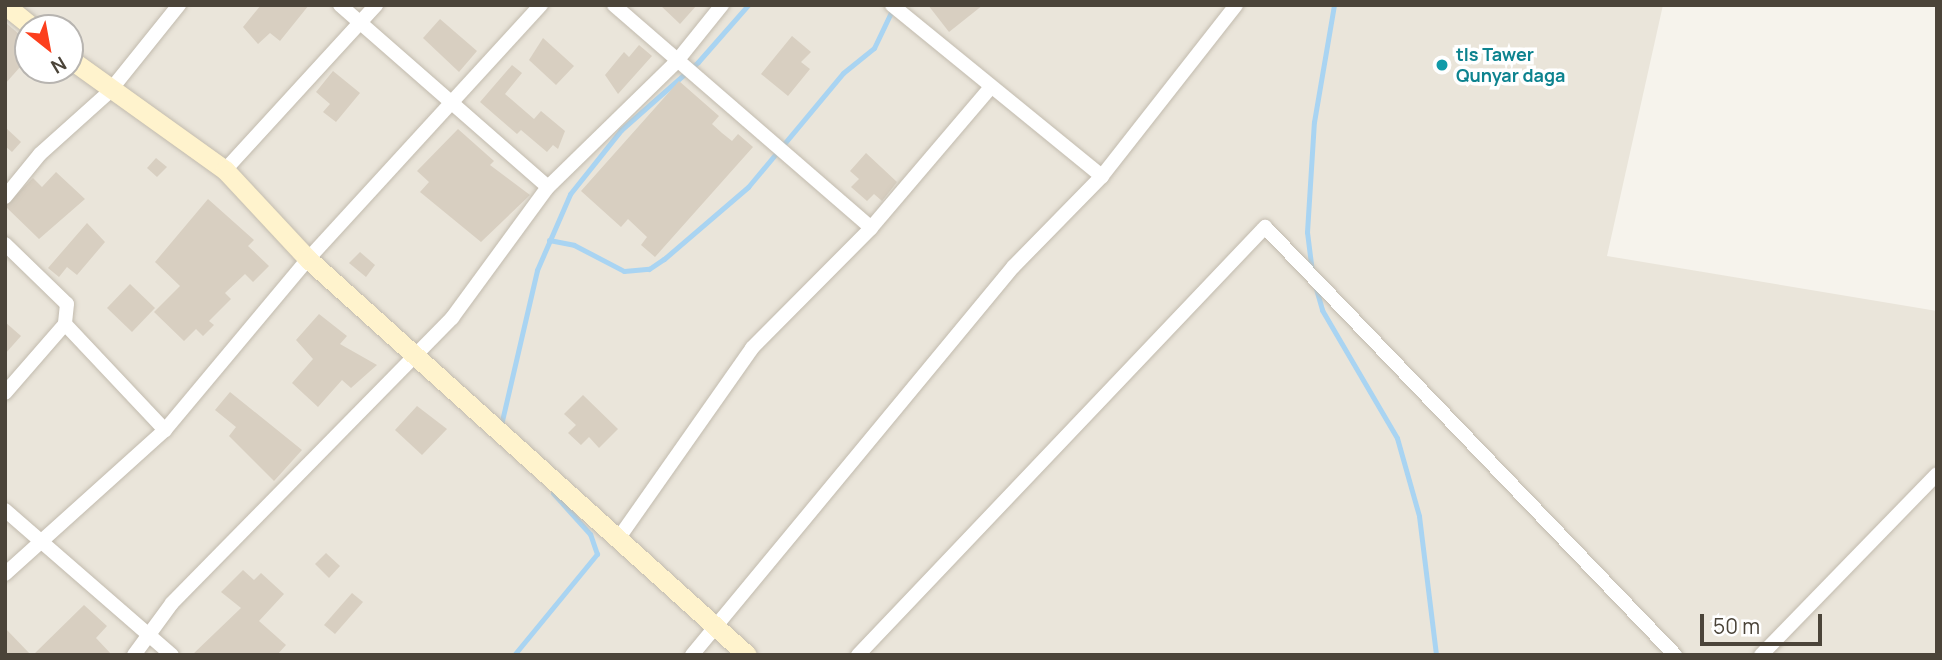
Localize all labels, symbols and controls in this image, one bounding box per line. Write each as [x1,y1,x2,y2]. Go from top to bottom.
north arrow [14,14,84,84]
place label: tls Tawer Qunyar daga [1456,44,1565,86]
text: N [46,51,71,80]
marker: tls Tawer Qunyar daga [1434,57,1450,73]
scale bar [1704,600,1826,644]
text: 50 m [1713,612,1760,640]

